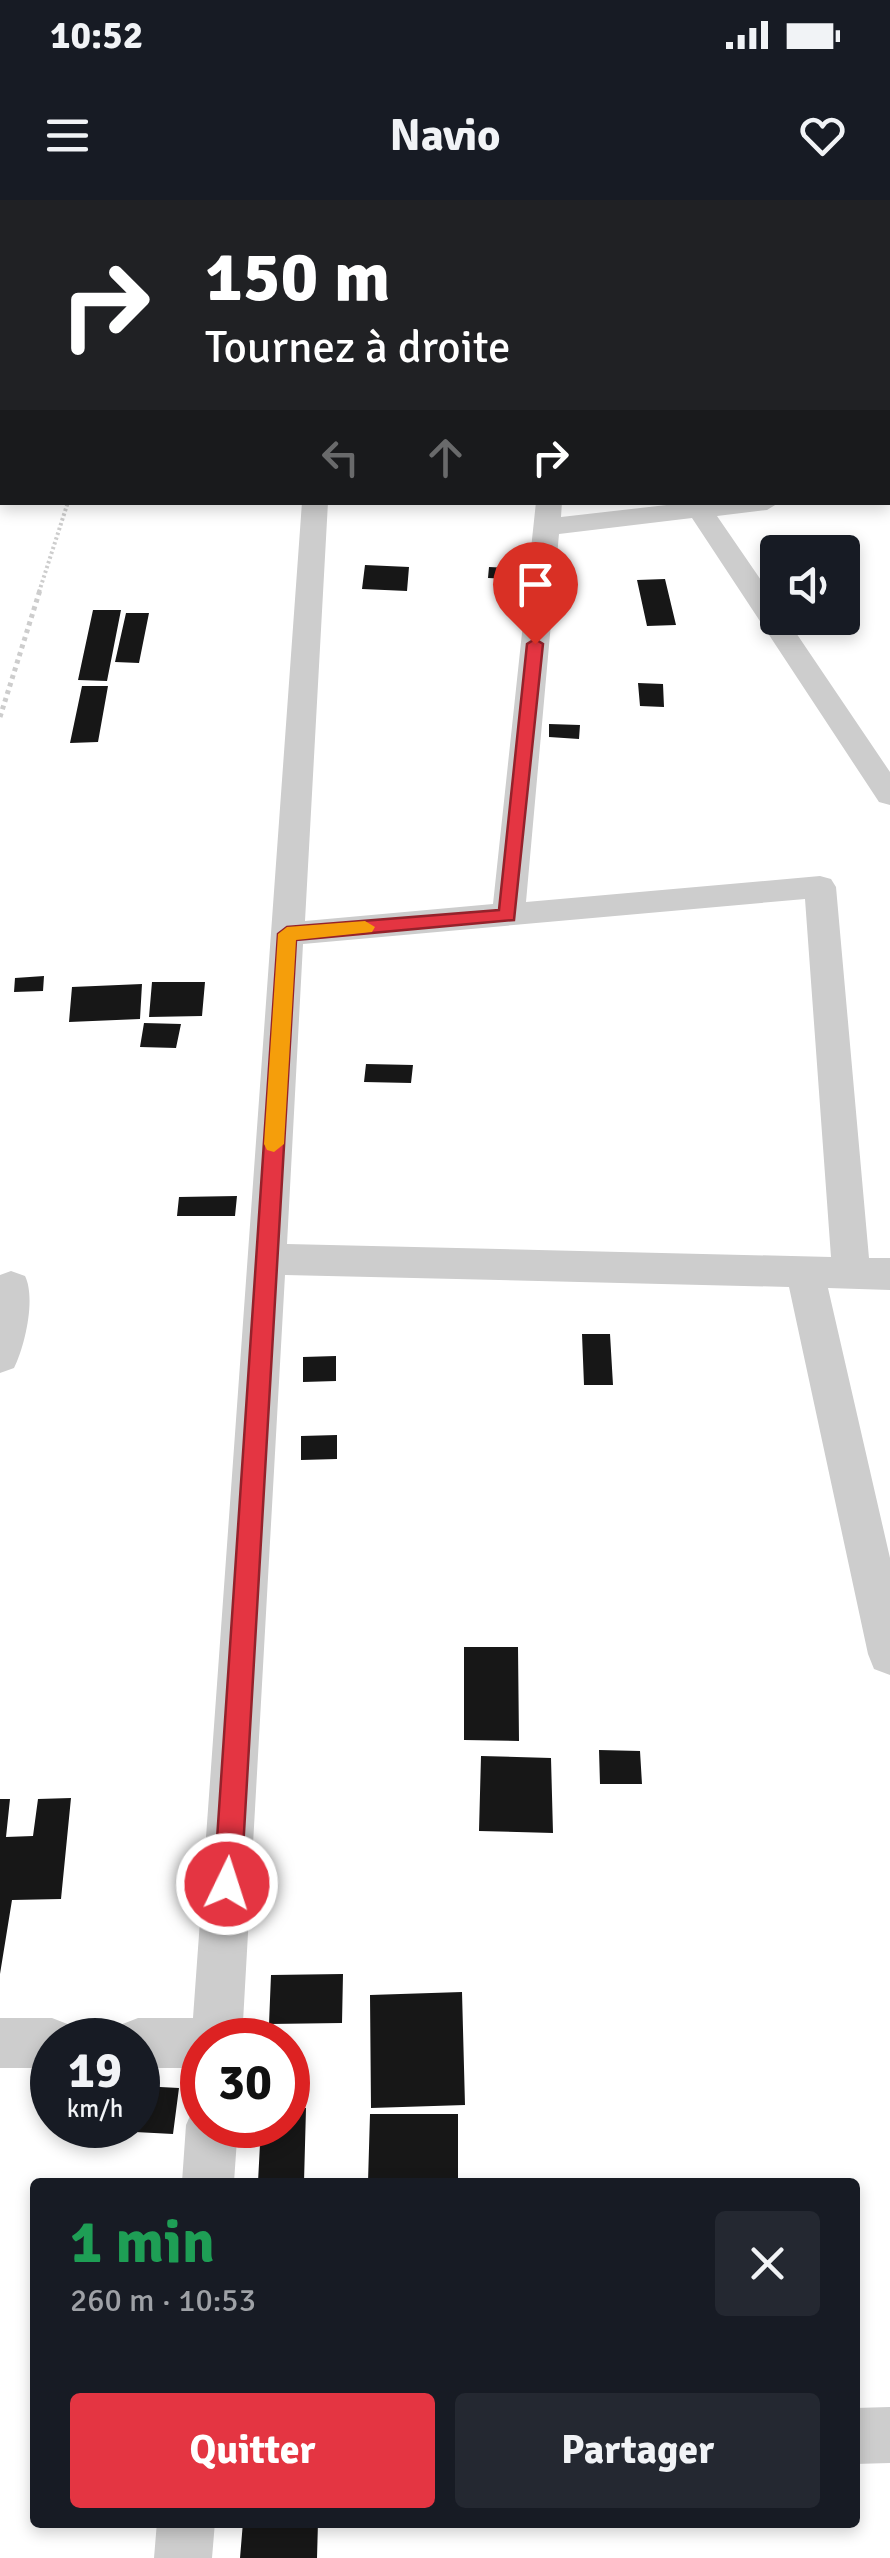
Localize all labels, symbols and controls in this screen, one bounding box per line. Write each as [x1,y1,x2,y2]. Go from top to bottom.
text: 10:52 [50,12,143,59]
icon: menu [40,108,95,163]
text: Navio [389,108,501,163]
icon: heart [795,108,850,163]
text: 150 m [205,234,390,320]
icon: right [40,240,170,370]
text: Tournez à droite [205,320,511,375]
icon: left [313,430,368,485]
icon: ahead [418,430,473,485]
icon: right [523,430,578,485]
map controls [760,535,860,635]
button: sound [760,535,860,635]
pin [493,542,578,645]
icon: arrive [508,557,563,612]
position arrow [175,1832,279,1936]
speed limit sign: 30 [180,2018,310,2148]
text: 19 [68,2040,122,2102]
text: km/h [67,2093,123,2124]
text: 1 min [70,2206,215,2280]
button: close [715,2211,820,2316]
text: 260 m · 10:53 [70,2281,256,2320]
button: Quitter [70,2393,435,2508]
button: Partager [455,2393,820,2508]

